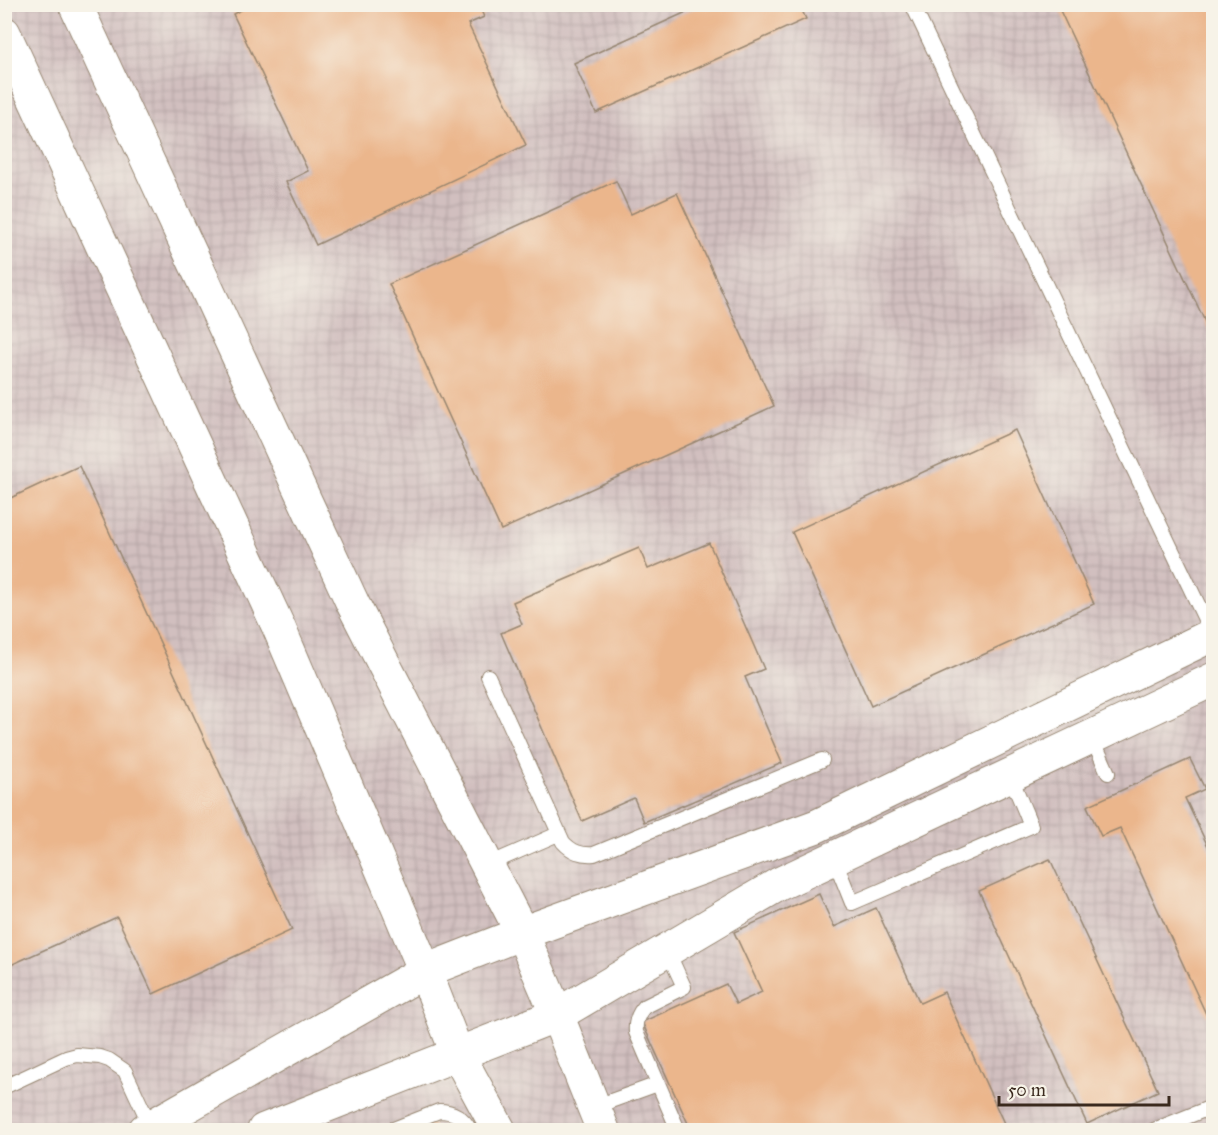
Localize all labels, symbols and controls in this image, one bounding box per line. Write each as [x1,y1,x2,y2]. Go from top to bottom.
scale bar [999,1069,1168,1107]
text: 50 m [1008,1079,1046,1101]

